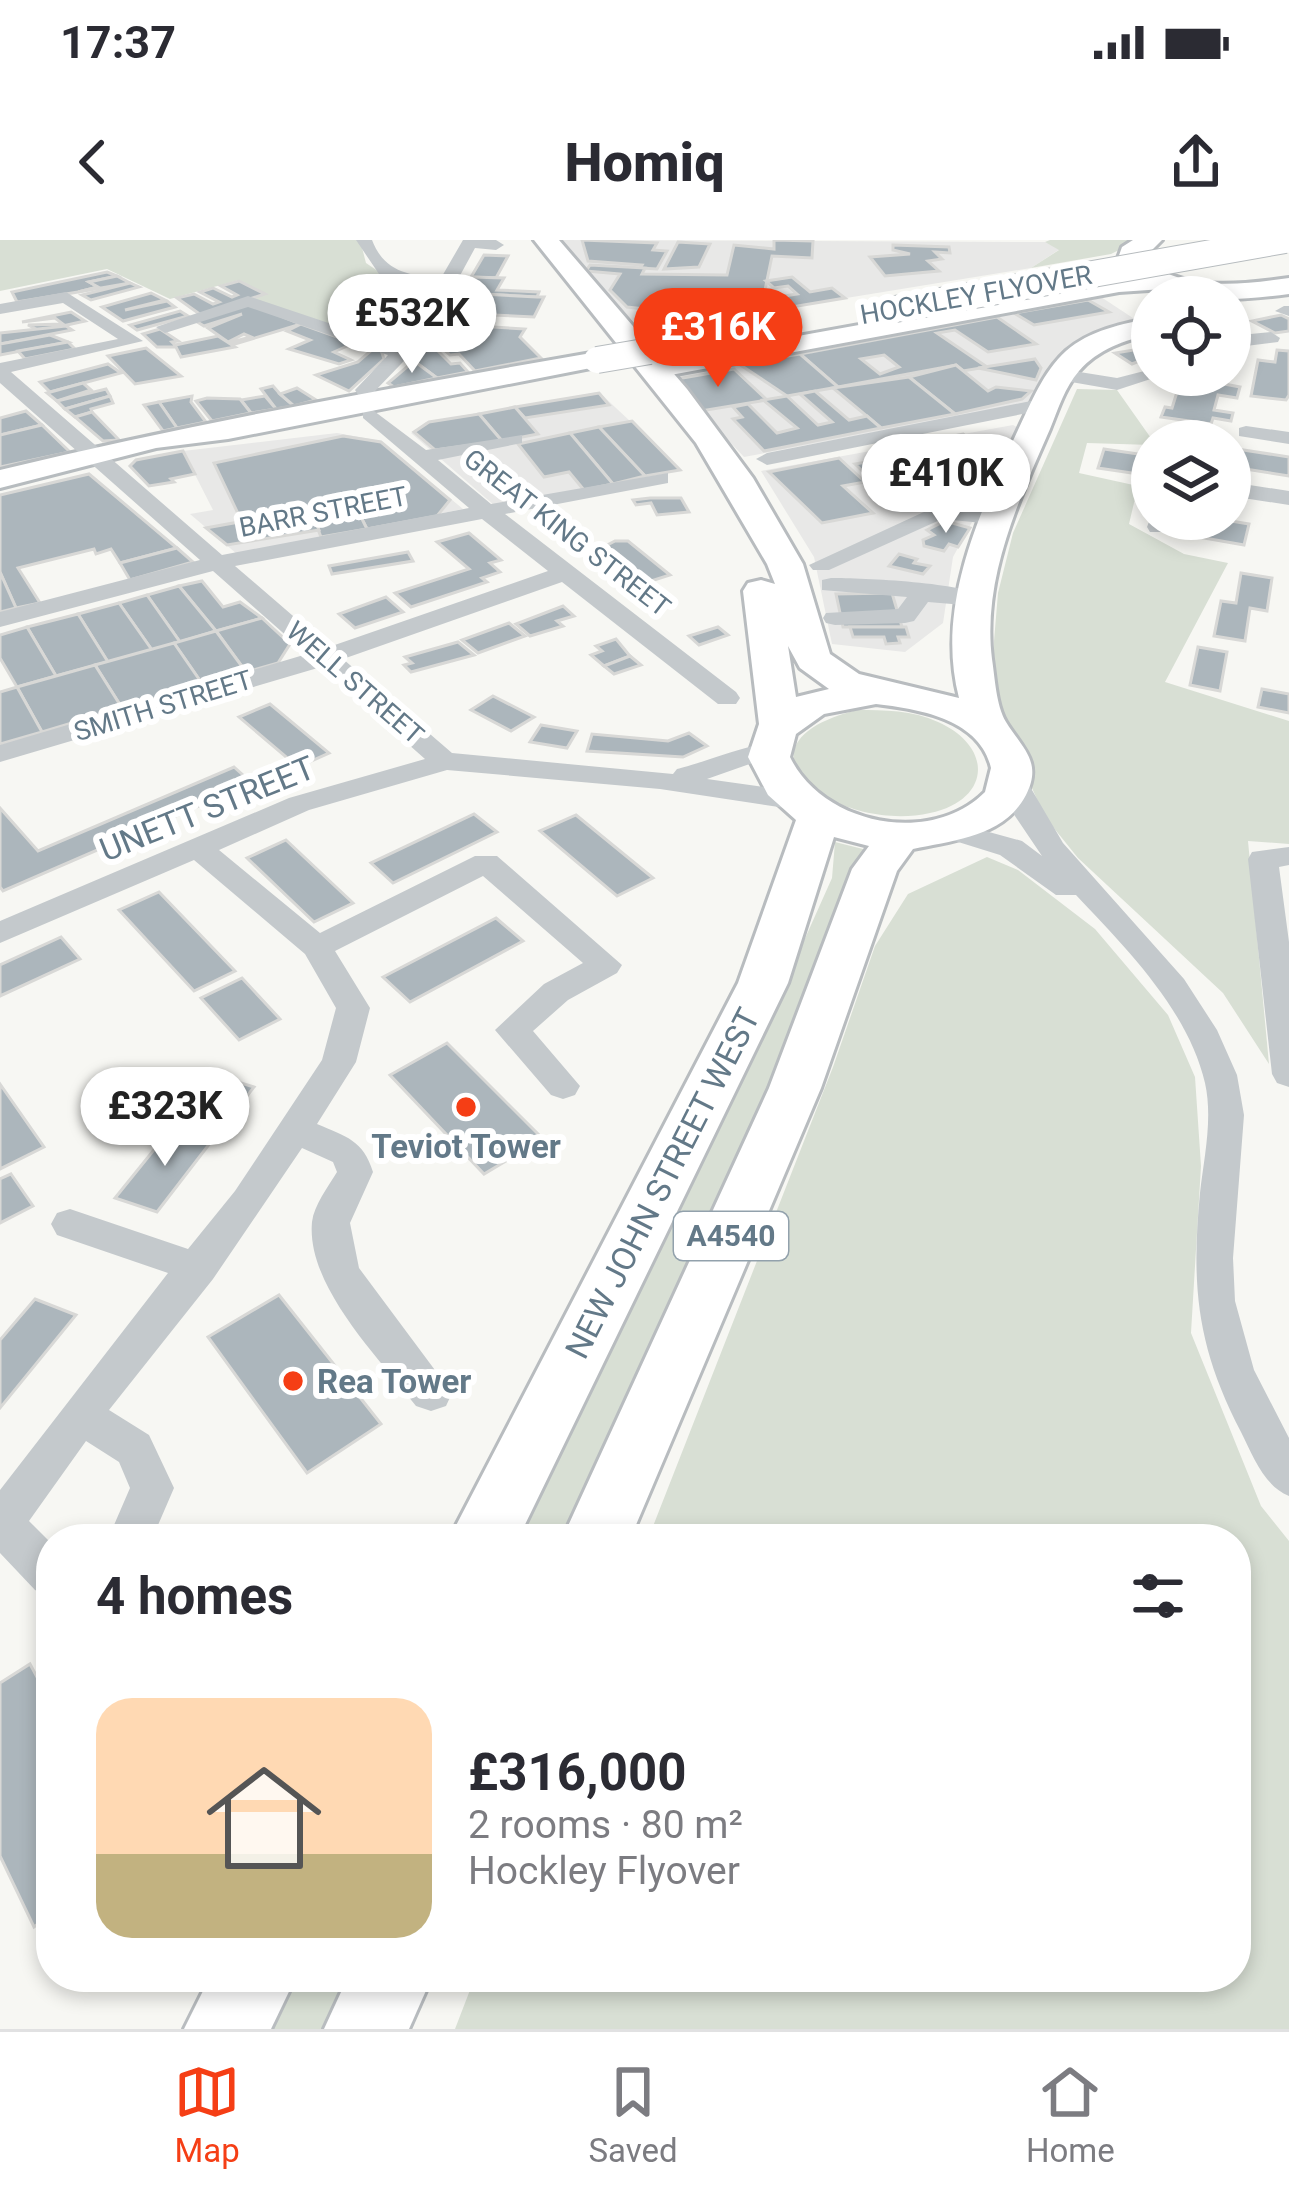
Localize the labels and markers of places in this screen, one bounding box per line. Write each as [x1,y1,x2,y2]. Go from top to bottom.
pin: £532K [328,274,496,376]
pin: £316K [634,288,802,390]
pin: £410K [862,434,1030,536]
pin: £323K [81,1067,249,1169]
marker: Teviot Tower [453,1094,479,1120]
place label: Teviot Tower [371,1127,561,1166]
place label: Rea Tower [317,1362,471,1401]
marker: Rea Tower [280,1368,306,1394]

